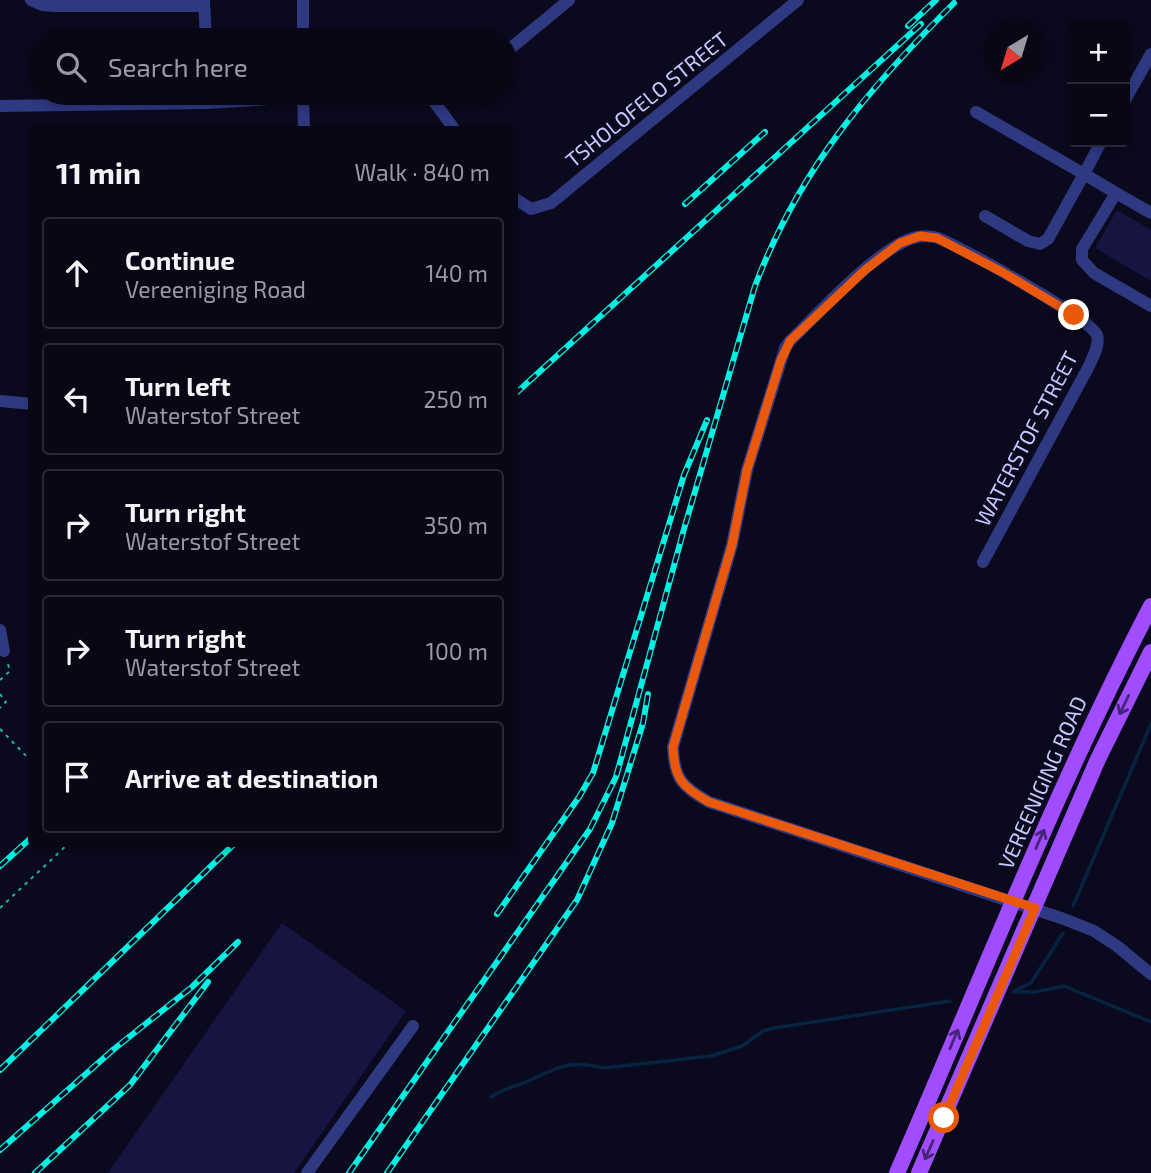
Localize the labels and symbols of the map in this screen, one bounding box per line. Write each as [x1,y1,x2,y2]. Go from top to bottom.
north arrow [983,21,1046,84]
street label: TSHOLOFELO STREET [560,26,732,172]
route end [1058,299,1089,330]
street label: WATERSTOF STREET [969,347,1082,530]
street label: VEREENIGING ROAD [992,692,1091,873]
one-way arrow [1117,694,1131,715]
one-way arrow [1034,829,1047,850]
one-way arrow [948,1029,961,1050]
route start [928,1102,959,1133]
one-way arrow [922,1139,935,1160]

